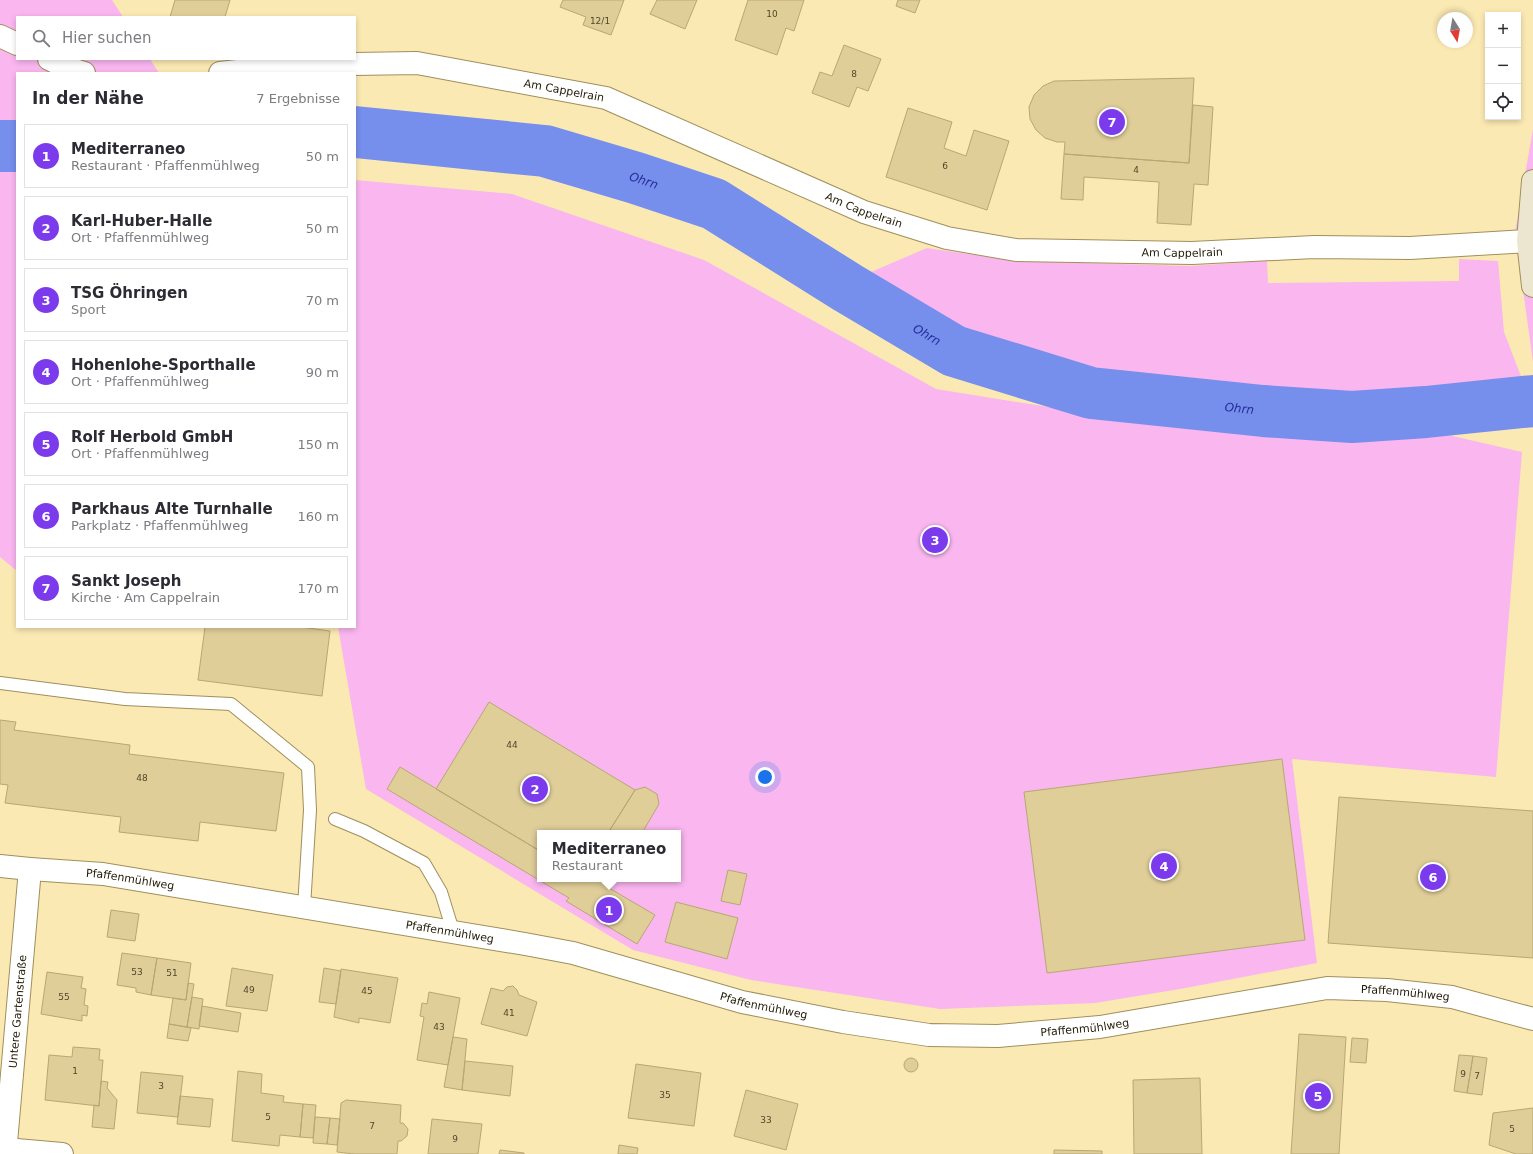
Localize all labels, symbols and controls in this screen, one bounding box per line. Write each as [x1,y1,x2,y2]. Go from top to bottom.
house number: 10 [766,9,778,19]
north arrow [1437,12,1473,48]
map controls [1485,12,1521,120]
button: + [1485,12,1521,48]
search box [16,16,356,60]
house number: 12/1 [590,16,610,26]
icon: search [30,27,52,49]
text: Hier suchen [62,29,151,47]
button: − [1485,48,1521,84]
house number: 8 [851,69,857,79]
street label: Am Cappelrain [523,76,605,104]
button: locate [1485,84,1521,120]
text: In der Nähe [32,88,144,108]
text: 7 Ergebnisse [256,91,340,106]
pin: 7 [1099,107,1125,137]
text: Mediterraneo [71,140,185,158]
text: 1 [41,149,51,164]
text: 50 m [306,149,339,164]
text: Restaurant · Pfaffenmühlweg [71,158,260,173]
house number: 6 [942,161,948,171]
house number: 4 [1133,165,1139,175]
water label: Ohrn [628,169,660,192]
street label: Am Cappelrain [823,189,904,230]
text: Karl-Huber-Halle [71,212,212,230]
text: 2 [41,221,51,236]
text: 50 m [306,221,339,236]
text: Ort · Pfaffenmühlweg [71,230,209,245]
street label: Am Cappelrain [1141,245,1223,260]
text: TSG Öhringen [71,284,188,302]
text: 3 [41,293,51,308]
text: 70 m [306,293,339,308]
text: Sport [71,302,106,317]
water label: Ohrn [911,321,943,348]
text: Hohenlohe-Sporthalle [71,356,256,374]
text: 4 [41,365,51,380]
text: 90 m [306,365,339,380]
text: Ort · Pfaffenmühlweg [71,374,209,389]
water label: Ohrn [1224,400,1255,417]
text: Rolf Herbold GmbH [71,428,233,446]
text: 5 [41,437,51,452]
text: 150 m [297,437,339,452]
text: Ort · Pfaffenmühlweg [71,446,209,461]
text: Parkhaus Alte Turnhalle [71,500,273,518]
text: 6 [41,509,51,524]
text: 160 m [297,509,339,524]
text: Parkplatz · Pfaffenmühlweg [71,518,248,533]
pin: 3 [922,525,948,555]
text: Sankt Joseph [71,572,181,590]
text: 7 [41,581,51,596]
text: 170 m [297,581,339,596]
text: Kirche · Am Cappelrain [71,590,220,605]
house number: 44 [506,740,518,750]
your location [755,767,775,787]
house number: 48 [136,773,148,783]
pin: 2 [522,774,548,804]
popup [537,830,681,882]
text: Mediterraneo [552,840,666,858]
pin: 4 [1151,851,1177,881]
text: Restaurant [552,858,623,873]
pin: 6 [1420,862,1446,892]
street label: Pfaffenmühlweg [86,866,175,892]
pin: 1 [596,895,622,925]
street label: Pfaffenmühlweg [405,918,495,945]
street label: Untere Gartenstraße [6,954,29,1069]
house number: 53 [131,967,143,977]
house number: 51 [166,968,178,978]
street label: Pfaffenmühlweg [1361,983,1450,1003]
house number: 49 [243,985,255,995]
house number: 45 [361,986,373,996]
street label: Pfaffenmühlweg [719,990,809,1021]
house number: 55 [58,992,70,1002]
house number: 41 [503,1008,515,1018]
street label: Pfaffenmühlweg [1040,1016,1130,1039]
house number: 43 [433,1022,445,1032]
house number: 1 [72,1066,78,1076]
house number: 9 [1460,1069,1466,1079]
house number: 7 [1474,1071,1480,1081]
house number: 3 [158,1081,164,1091]
pin: 5 [1305,1081,1331,1111]
house number: 35 [659,1090,671,1100]
house number: 5 [265,1112,271,1122]
house number: 33 [760,1115,772,1125]
house number: 7 [369,1121,375,1131]
house number: 5 [1509,1124,1515,1134]
house number: 9 [452,1134,458,1144]

